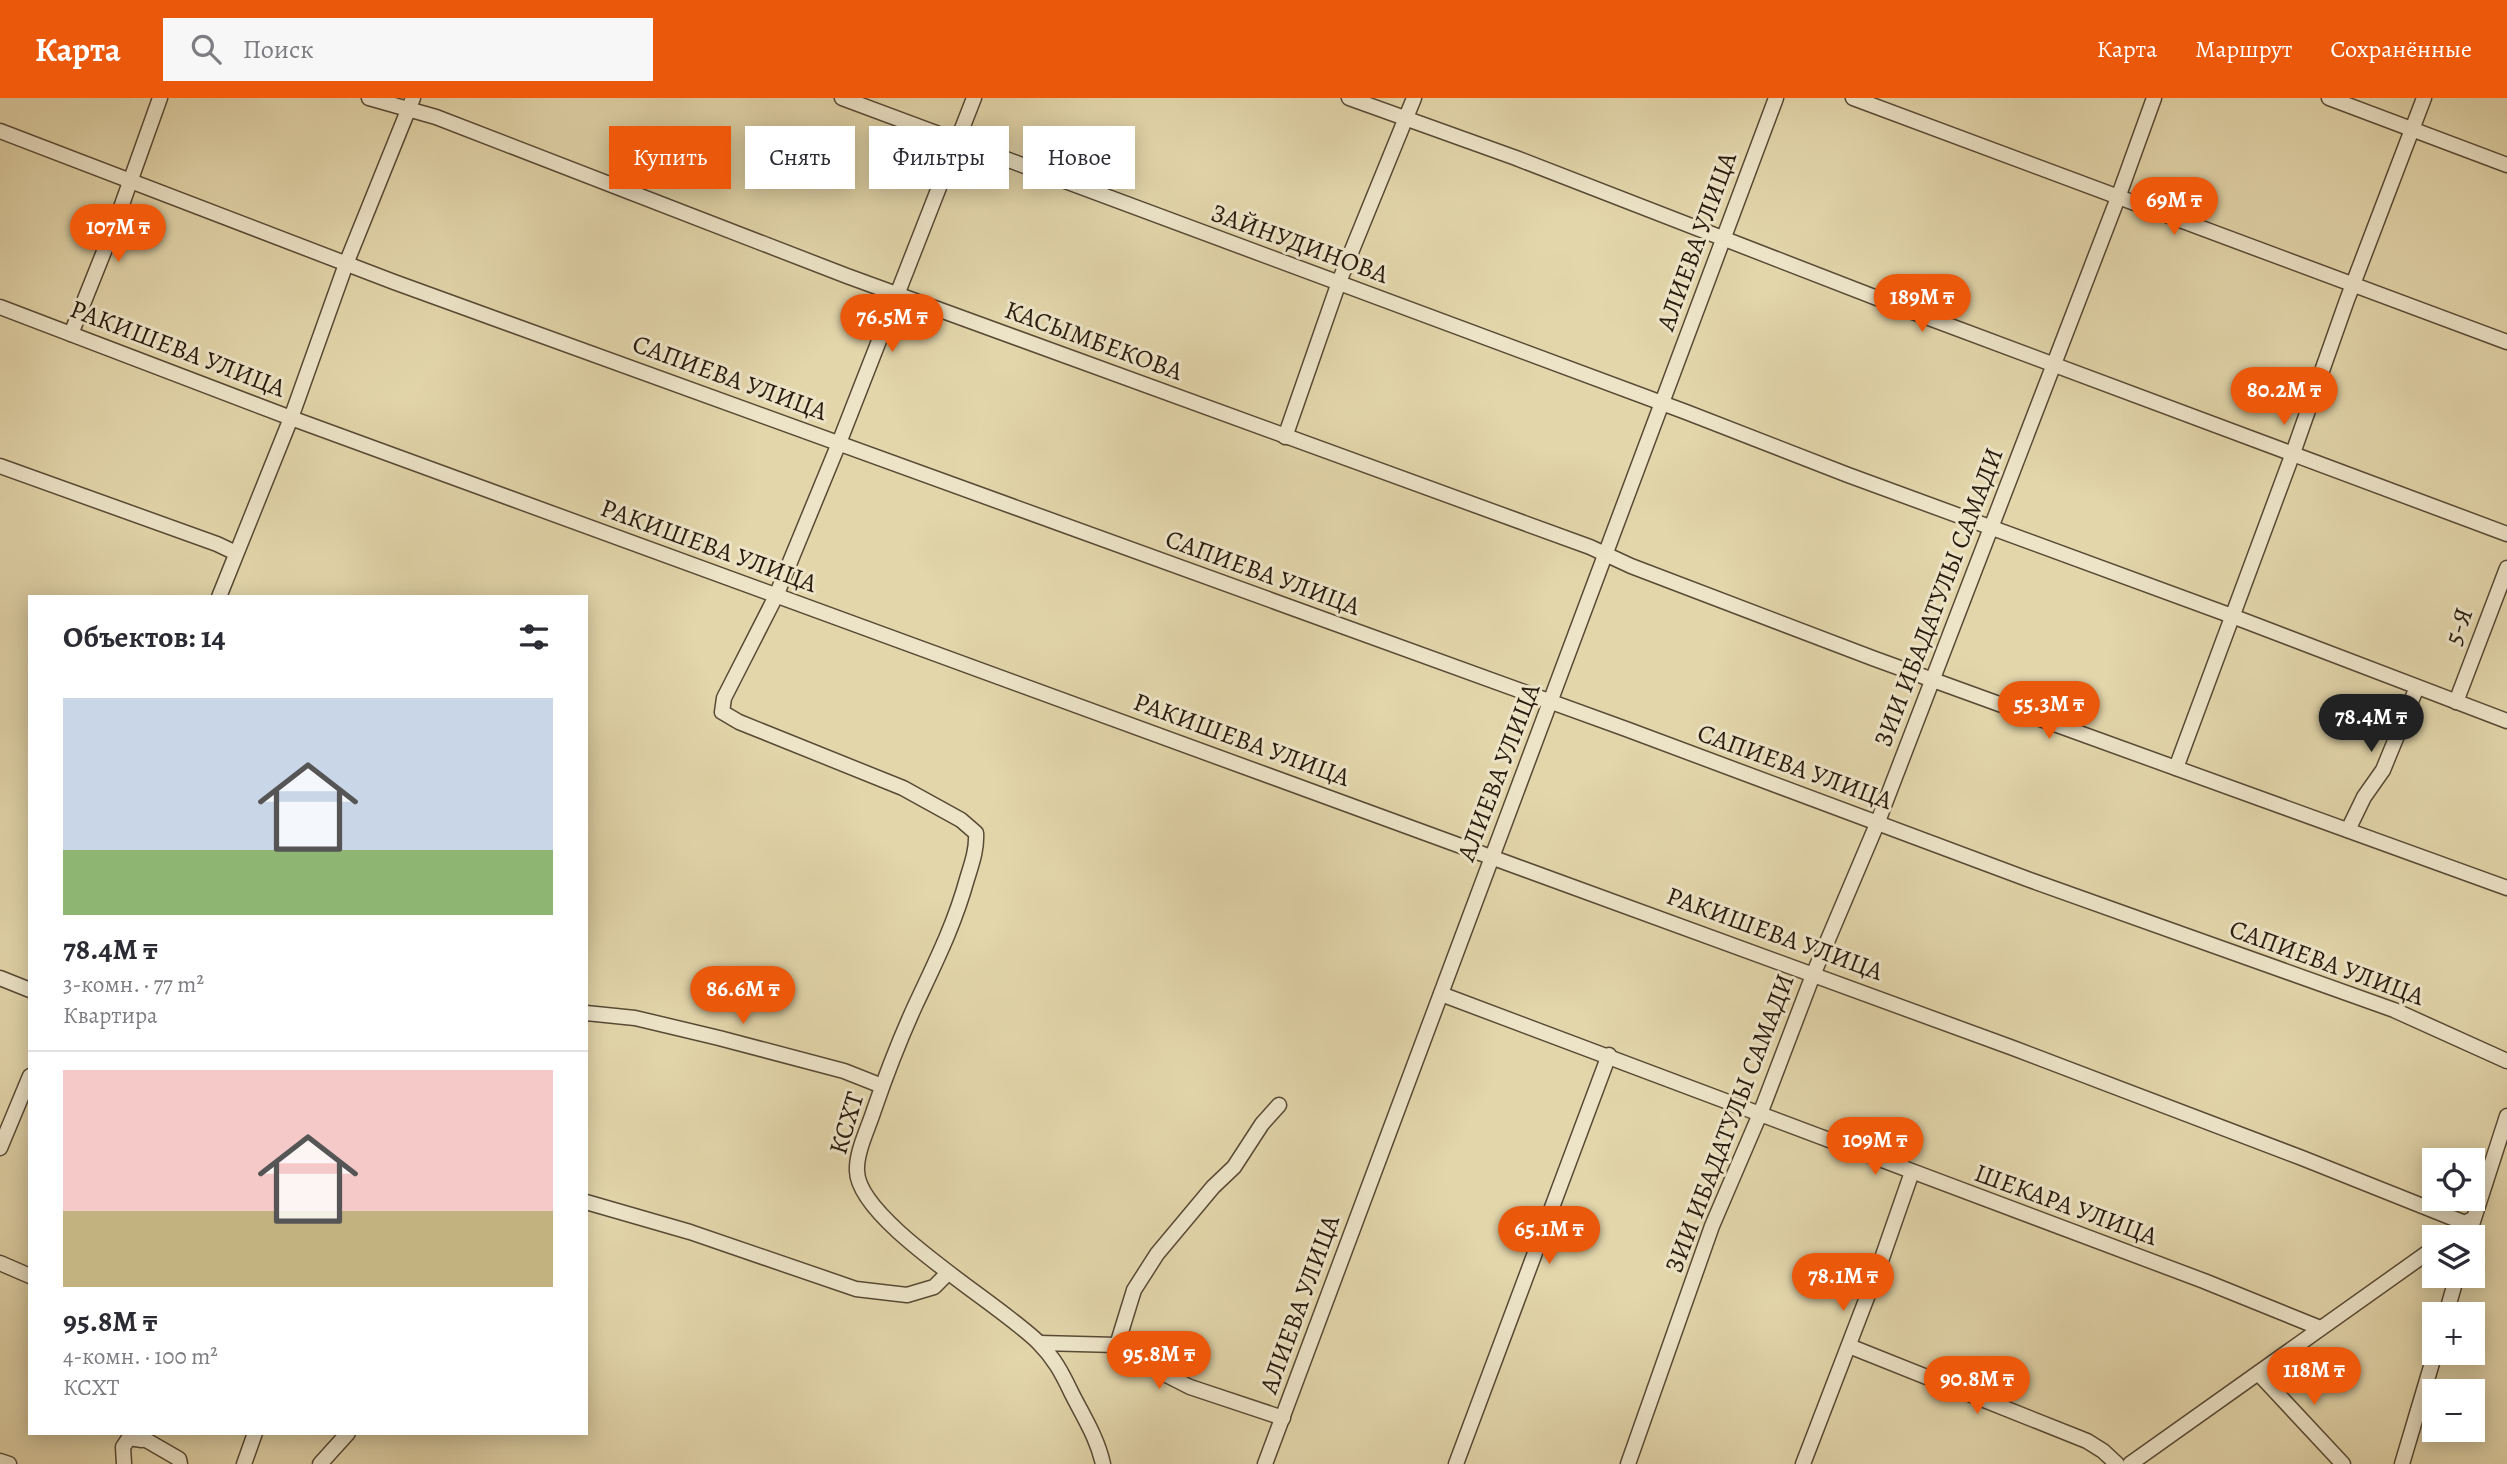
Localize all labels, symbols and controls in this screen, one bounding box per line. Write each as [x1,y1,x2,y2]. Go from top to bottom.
search box [163,18,653,81]
text: Карта [35,27,121,72]
icon: search [187,30,225,68]
text: Поиск [243,32,314,67]
text: Карта [2097,33,2157,65]
text: Маршрут [2195,33,2293,65]
text: Сохранённые [2331,33,2472,65]
chip: Купить [609,126,731,189]
chip: Снять [745,126,855,189]
chip: Фильтры [869,126,1009,189]
chip: Новое [1023,126,1135,189]
street label: АЛИЕВА УЛИЦА [1648,146,1745,336]
pin: 69M ₸ [2125,178,2223,237]
text: 69M ₸ [2146,184,2202,215]
street label: ЗАЙНУДИНОВА [1206,195,1394,292]
pin: 107M ₸ [61,204,175,264]
text: 107M ₸ [86,211,150,242]
pin: 189M ₸ [1865,274,1979,334]
text: 189M ₸ [1890,281,1954,312]
street label: РАКИШЕВА УЛИЦА [65,291,291,406]
street label: КАСЫМБЕКОВА [1000,292,1188,389]
pin: 76.5M ₸ [827,294,957,354]
text: 76.5M ₸ [856,301,928,332]
street label: САПИЕВА УЛИЦА [628,326,833,429]
pin: 80.2M ₸ [2219,368,2349,427]
text: 80.2M ₸ [2247,374,2321,405]
street label: ЗИИ ИБАДАТУЛЫ САМАДИ [1865,443,2012,752]
street label: РАКИШЕВА УЛИЦА [596,490,823,601]
street label: САПИЕВА УЛИЦА [1161,521,1366,624]
street label: 5-Я [2435,603,2481,650]
text: Объектов: 14 [63,617,225,657]
icon: filters [515,618,553,656]
street label: АЛИЕВА УЛИЦА [1448,678,1549,867]
pin: 55.3M ₸ [1984,682,2114,741]
street label: РАКИШЕВА УЛИЦА [1129,684,1356,795]
text: 55.3M ₸ [2014,688,2084,719]
pin: 78.4M ₸ [2306,694,2436,754]
text: 78.4M ₸ [2335,701,2407,732]
street label: САПИЕВА УЛИЦА [1693,715,1898,818]
icon: home [245,744,371,870]
street label: РАКИШЕВА УЛИЦА [1662,878,1889,989]
street label: САПИЕВА УЛИЦА [2225,911,2430,1014]
text: 78.4M ₸ [63,929,158,969]
pin: 86.6M ₸ [678,967,808,1026]
text: 3-комн. · 77 m² [63,969,204,1000]
street label: ЗИИ ИБАДАТУЛЫ САМАДИ [1656,969,1803,1278]
text: 86.6M ₸ [706,973,780,1004]
text: Квартира [63,1000,158,1031]
street label: КСХТ [820,1088,873,1159]
icon: home [245,1116,371,1242]
pin: 109M ₸ [1818,1118,1932,1177]
text: 109M ₸ [1842,1124,1908,1155]
map controls [2422,1148,2485,1442]
button: locate [2422,1148,2485,1211]
street label: ШЕКАРА УЛИЦА [1969,1155,2163,1254]
pin: 65.1M ₸ [1484,1206,1614,1266]
street label: АЛИЕВА УЛИЦА [1251,1209,1348,1399]
text: 65.1M ₸ [1514,1213,1584,1244]
button: layers [2422,1225,2485,1288]
pin: 78.1M ₸ [1778,1254,1908,1313]
text: 78.1M ₸ [1808,1260,1878,1291]
text: 95.8M ₸ [63,1301,157,1341]
button: + [2422,1302,2485,1365]
pin: 95.8M ₸ [1094,1332,1224,1391]
text: 95.8M ₸ [1123,1338,1195,1369]
text: 4-комн. · 100 m² [63,1341,218,1372]
pin: 118M ₸ [2257,1348,2371,1407]
text: 118M ₸ [2283,1354,2345,1385]
pin: 90.8M ₸ [1912,1356,2042,1416]
text: 90.8M ₸ [1940,1363,2014,1394]
text: КСХТ [63,1372,119,1403]
button: − [2422,1379,2485,1442]

